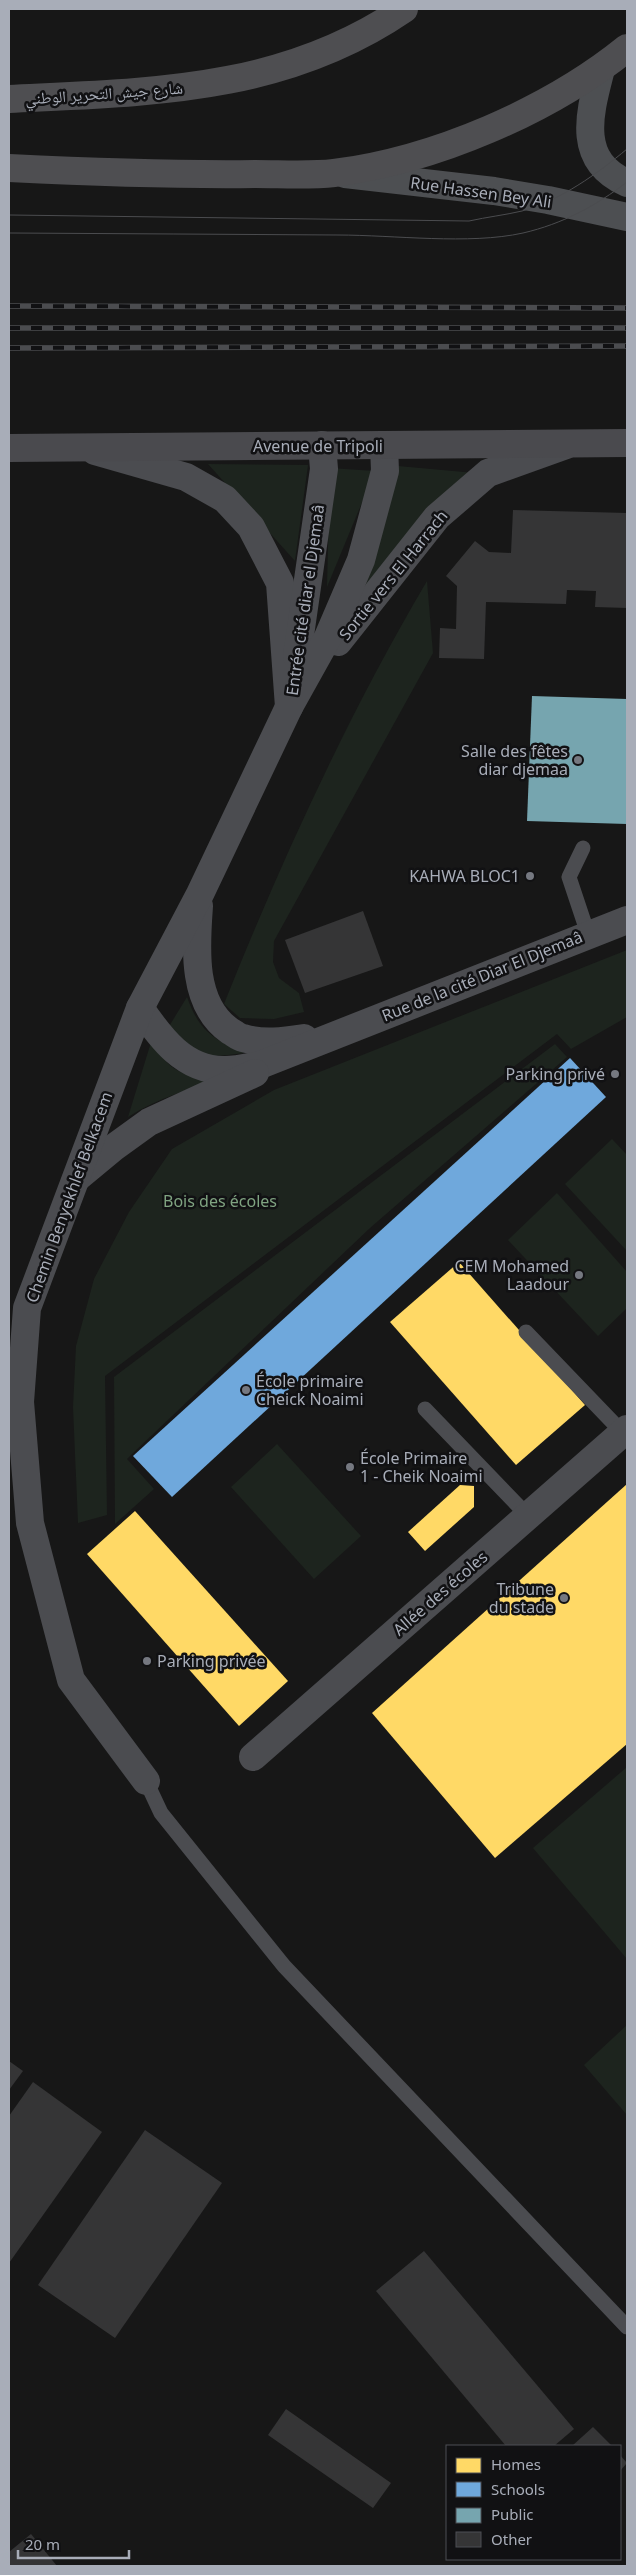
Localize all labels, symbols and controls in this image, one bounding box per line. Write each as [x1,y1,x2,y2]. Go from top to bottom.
street label: شارع جيش التحرير الوطني [24,77,184,112]
street label: Rue Hassen Bey Ali [409,171,553,213]
street label: Avenue de Tripoli [253,435,383,457]
street label: Entrée cité diar el Djemaâ [281,503,329,697]
street label: Sortie vers El Harrach [334,505,452,645]
place label: Salle des fêtes diar djemaa [461,740,568,780]
marker: Salle des fêtes diar djemaa [572,754,584,766]
place label: KAHWA BLOC1 [409,865,520,887]
marker: KAHWA BLOC1 [524,870,536,882]
street label: Rue de la cité Diar El Djemaâ [378,926,586,1026]
place label: Parking privé [505,1063,605,1085]
marker: Parking privé [609,1068,621,1080]
street label: Chemin Benyekhlef Belkacem [21,1089,117,1305]
park label: Bois des écoles [163,1190,277,1212]
place label: CEM Mohamed Laadour [454,1255,569,1295]
marker: CEM Mohamed Laadour [573,1269,585,1281]
place label: École primaire Cheick Noaimi [256,1370,364,1410]
marker: École primaire Cheick Noaimi [240,1384,252,1396]
place label: École Primaire 1 - Cheik Noaimi [360,1447,483,1487]
marker: École Primaire 1 - Cheik Noaimi [344,1461,356,1473]
street label: Allée des écoles [388,1546,492,1640]
place label: Tribune du stade [489,1578,554,1618]
marker: Tribune du stade [558,1592,570,1604]
place label: Parking privée [157,1650,266,1672]
marker: Parking privée [141,1655,153,1667]
legend [446,2445,621,2560]
text: Homes [491,2454,541,2474]
text: Schools [491,2479,545,2499]
text: Public [491,2504,534,2524]
scale bar [18,2528,129,2560]
text: Other [491,2529,532,2549]
text: 20 m [25,2534,60,2554]

